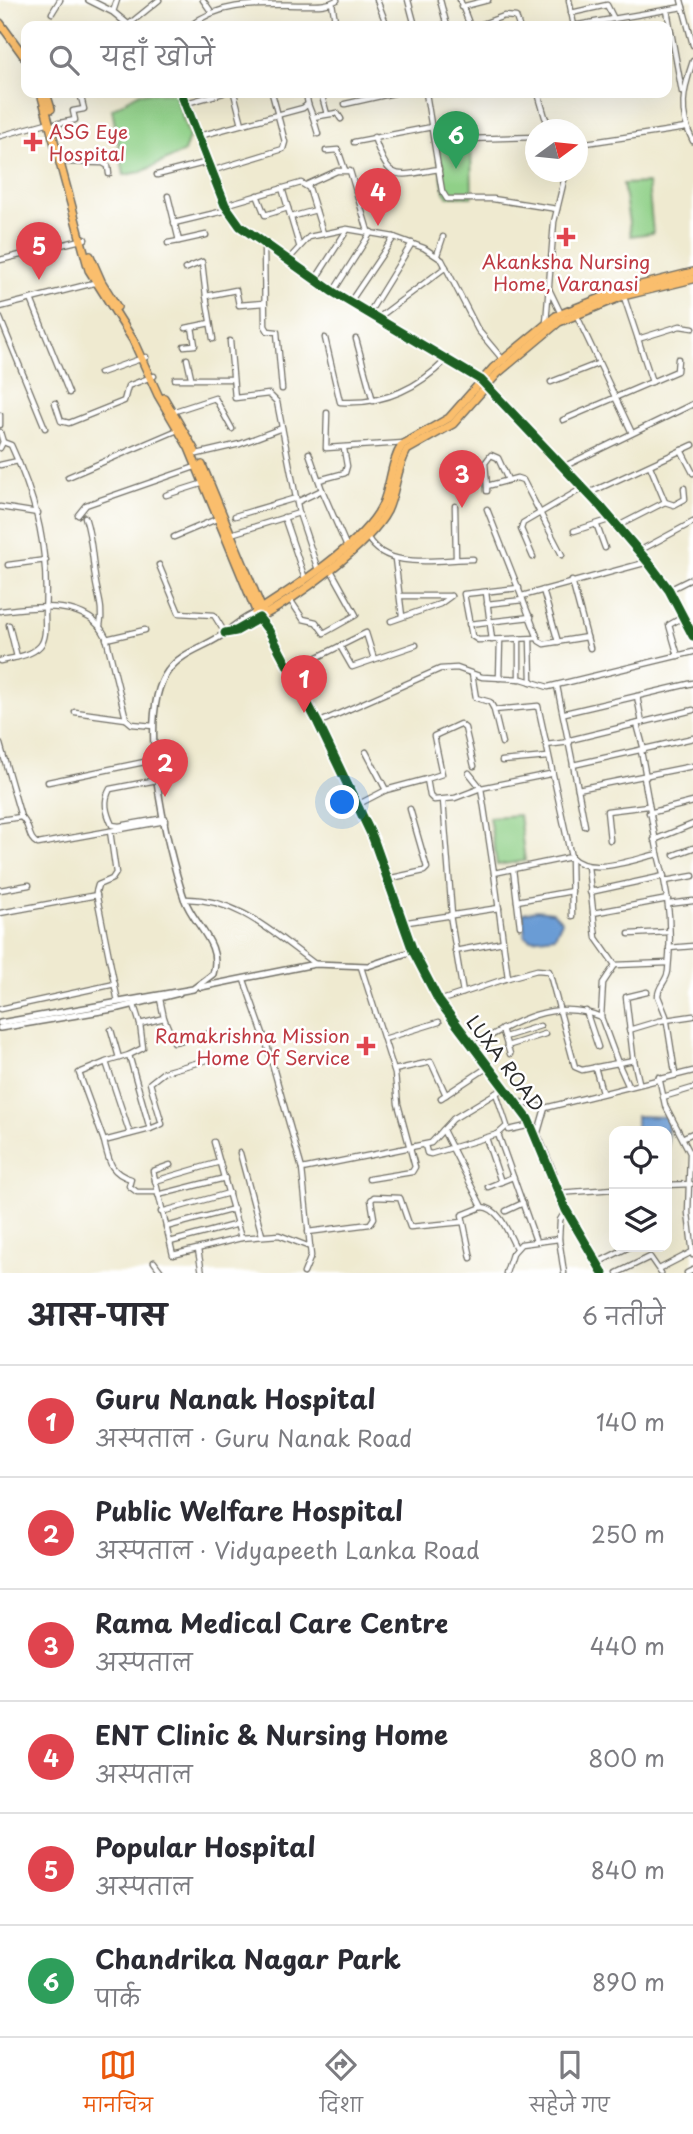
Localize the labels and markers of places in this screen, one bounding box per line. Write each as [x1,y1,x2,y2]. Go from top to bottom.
pin: 6 [433,111,479,169]
place label: ASG Eye Hospital [49,117,128,167]
marker: ASG Eye Hospital [23,132,43,152]
pin: 4 [355,168,401,226]
pin: 5 [16,222,62,280]
marker: Akanksha Nursing Home, Varanasi [556,227,576,247]
place label: Akanksha Nursing Home, Varanasi [482,247,650,297]
pin: 3 [439,450,485,508]
pin: 1 [281,655,327,713]
pin: 2 [142,739,188,797]
place label: Ramakrishna Mission Home Of Service [155,1021,350,1071]
marker: Ramakrishna Mission Home Of Service [356,1036,376,1056]

